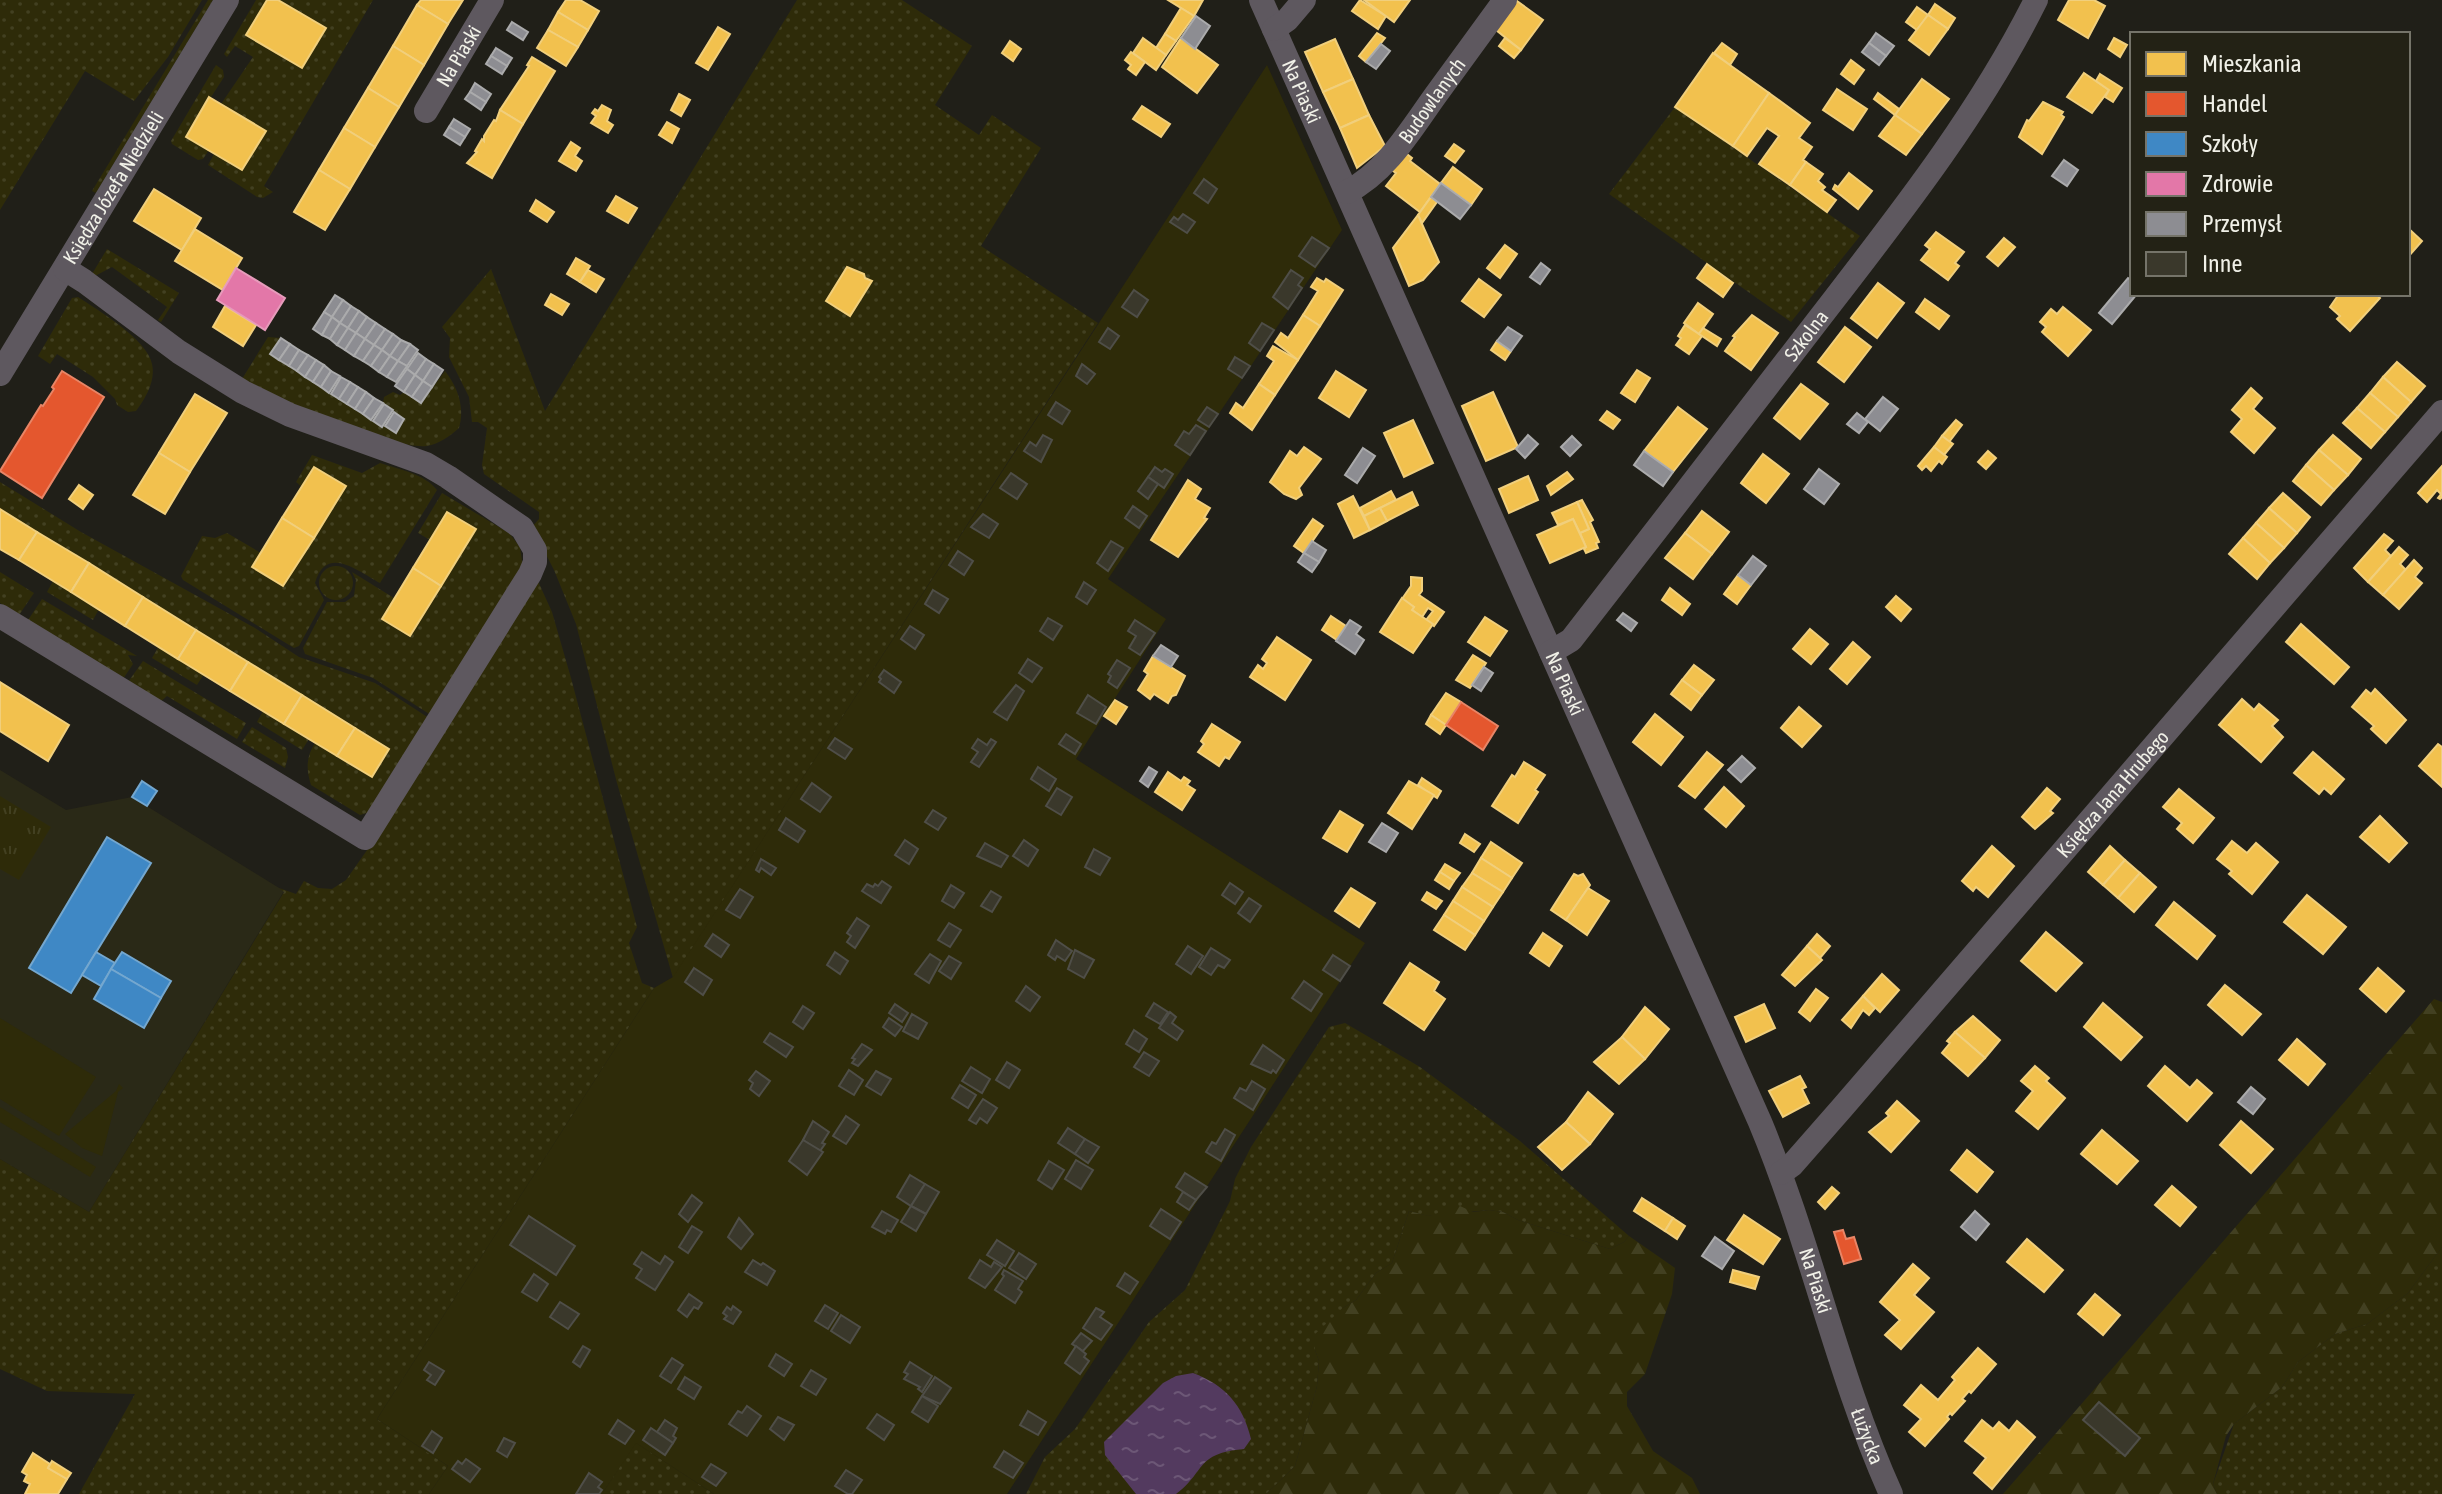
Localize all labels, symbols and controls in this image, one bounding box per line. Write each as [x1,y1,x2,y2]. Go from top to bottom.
street label: Na Piaski [431,21,485,90]
legend [2130,32,2410,296]
text: Mieszkania [2202,50,2302,77]
street label: Budowlanych [1393,53,1470,148]
street label: Na Piaski [1278,56,1326,126]
text: Handel [2202,90,2268,117]
street label: Księdza Józefa Niedzieli [58,107,168,268]
text: Szkoły [2202,130,2258,157]
text: Zdrowie [2202,170,2273,197]
text: Przemysł [2202,210,2283,237]
text: Inne [2202,250,2242,277]
street label: Szkolna [1779,305,1832,365]
street label: Na Piaski [1541,648,1590,719]
street label: Księdza Jana Hrubego [2051,726,2173,862]
street label: Na Piaski [1795,1245,1837,1316]
street label: Łużycka [1847,1405,1889,1467]

